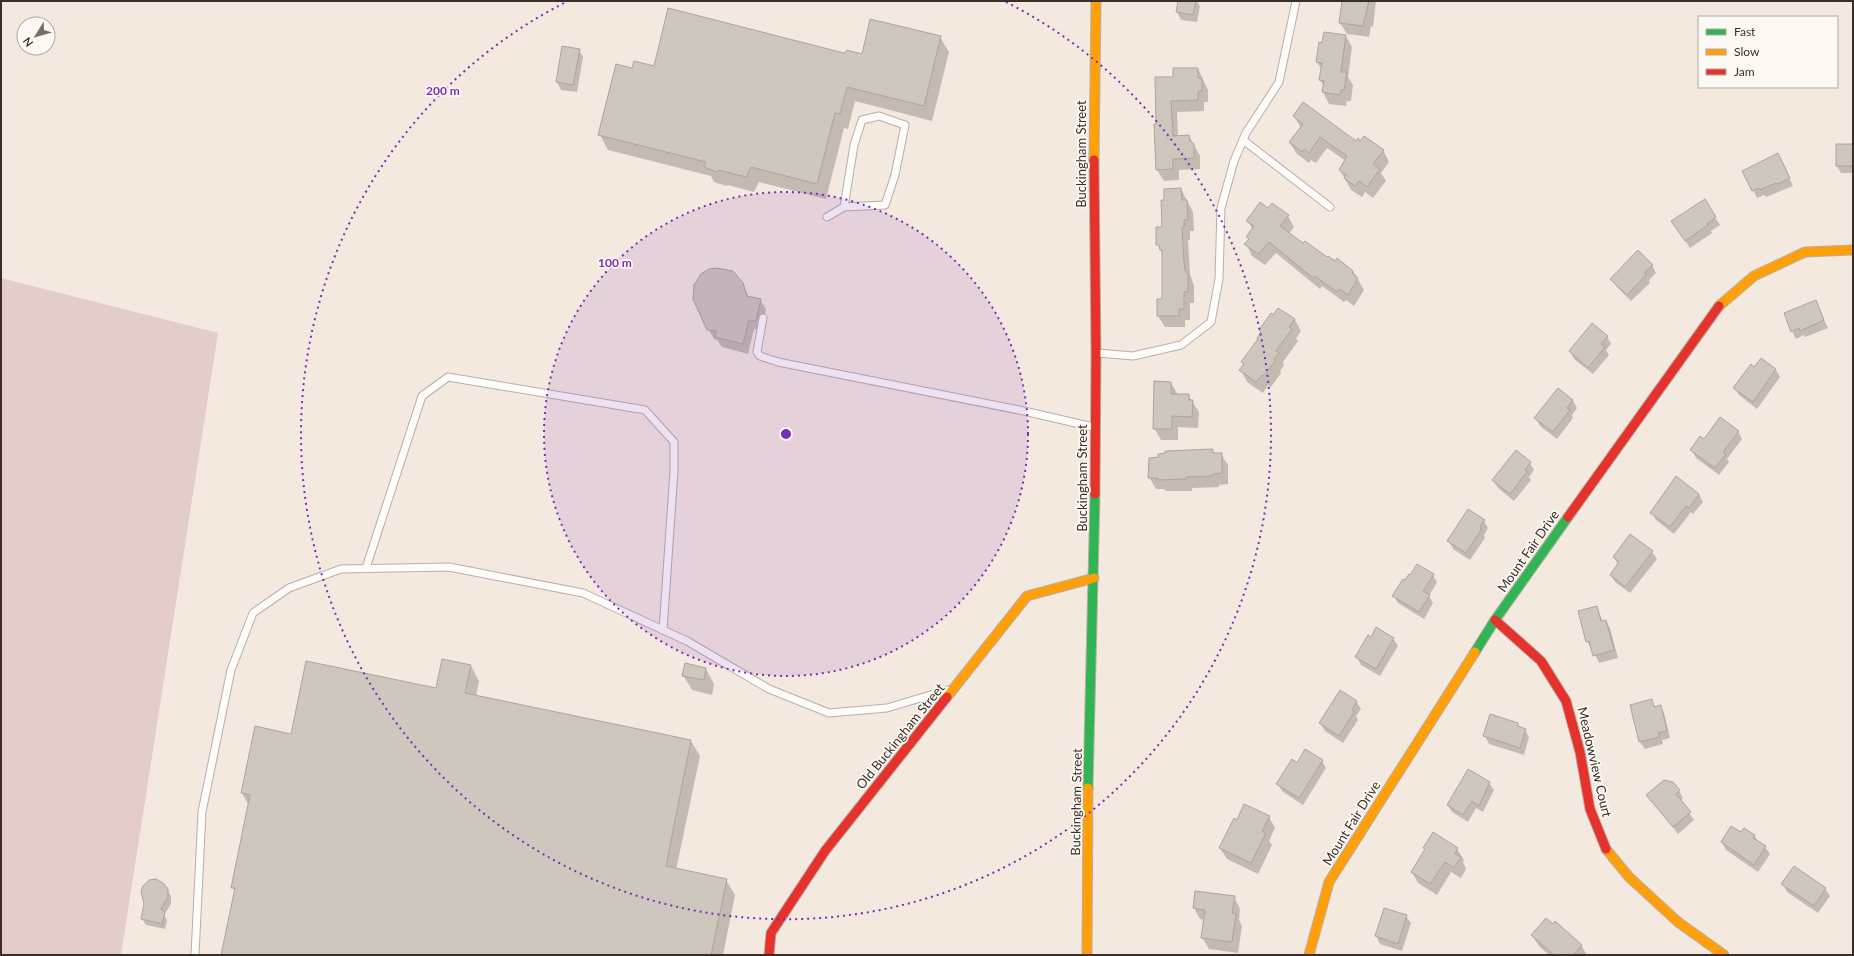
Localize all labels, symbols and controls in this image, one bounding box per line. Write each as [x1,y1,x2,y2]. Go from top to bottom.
north arrow [16,16,56,56]
legend [1698,16,1838,88]
text: Fast [1734,24,1756,39]
text: N [20,35,35,50]
text: Slow [1734,44,1760,59]
text: Jam [1734,64,1755,79]
text: 200 m [426,83,460,98]
street label: Buckingham Street [1073,100,1089,208]
text: 100 m [598,255,632,270]
street label: Buckingham Street [1074,424,1090,532]
centre of rings [779,427,793,441]
street label: Mount Fair Drive [1494,507,1562,595]
street label: Old Buckingham Street [852,680,948,792]
street label: Meadowview Court [1575,705,1616,819]
street label: Buckingham Street [1067,748,1085,856]
street label: Mount Fair Drive [1319,778,1383,868]

